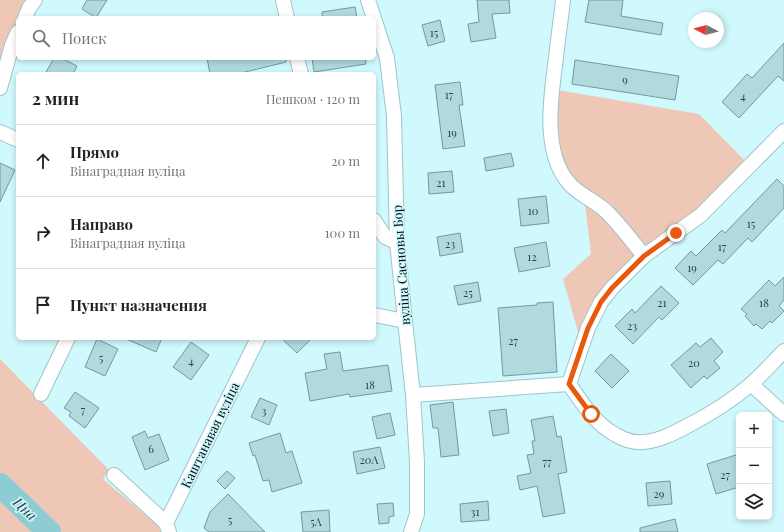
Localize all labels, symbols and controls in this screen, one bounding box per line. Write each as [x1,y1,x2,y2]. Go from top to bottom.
north arrow [688,12,724,48]
search box [16,16,376,60]
house number: 15 [430,25,439,40]
icon: search [30,27,52,49]
text: Поиск [62,28,107,48]
house number: 9 [622,72,628,87]
text: 2 мин [32,87,79,109]
house number: 17 [445,87,454,102]
house number: 4 [740,88,746,103]
text: Пешком · 120 m [266,90,360,107]
house number: 19 [447,125,457,140]
text: Прямо [70,142,119,162]
icon: ahead [32,150,54,172]
text: 20 m [331,152,360,169]
text: Вінаградная вуліца [70,162,186,179]
house number: 21 [436,175,446,190]
house number: 10 [528,203,539,218]
street label: вуліца Сасновы Бор [388,204,413,326]
text: Направо [70,214,133,234]
house number: 15 [747,216,756,231]
icon: right [32,222,54,244]
text: 100 m [325,224,360,241]
route end [667,224,685,242]
text: Вінаградная вуліца [70,234,186,251]
house number: 23 [445,236,455,251]
house number: 17 [718,239,727,254]
house number: 12 [527,249,537,264]
house number: 19 [687,260,697,275]
house number: 25 [463,285,473,300]
icon: arrive [32,294,54,316]
text: Пункт назначения [70,295,207,315]
house number: 21 [657,295,667,310]
house number: 18 [759,295,769,310]
house number: 23 [627,318,637,333]
house number: 27 [508,333,518,348]
house number: 5 [99,350,104,365]
house number: 4 [188,353,194,368]
house number: 20 [688,355,700,370]
house number: 18 [365,377,375,392]
street label: Каштанавая вуліца [177,379,243,491]
house number: 7 [81,402,86,417]
house number: 3 [262,403,267,418]
route start [582,405,600,423]
map controls [736,412,772,520]
button: + [736,412,772,448]
house number: 6 [148,441,154,456]
button: − [736,448,772,484]
house number: 20А [360,452,378,467]
house number: 77 [543,454,552,469]
house number: 27 [720,467,730,482]
button: layers [736,484,772,520]
house number: 29 [654,486,665,501]
water label: Цна [9,492,41,524]
house number: 31 [470,504,480,519]
house number: 5 [228,512,233,527]
house number: 5А [310,514,322,529]

